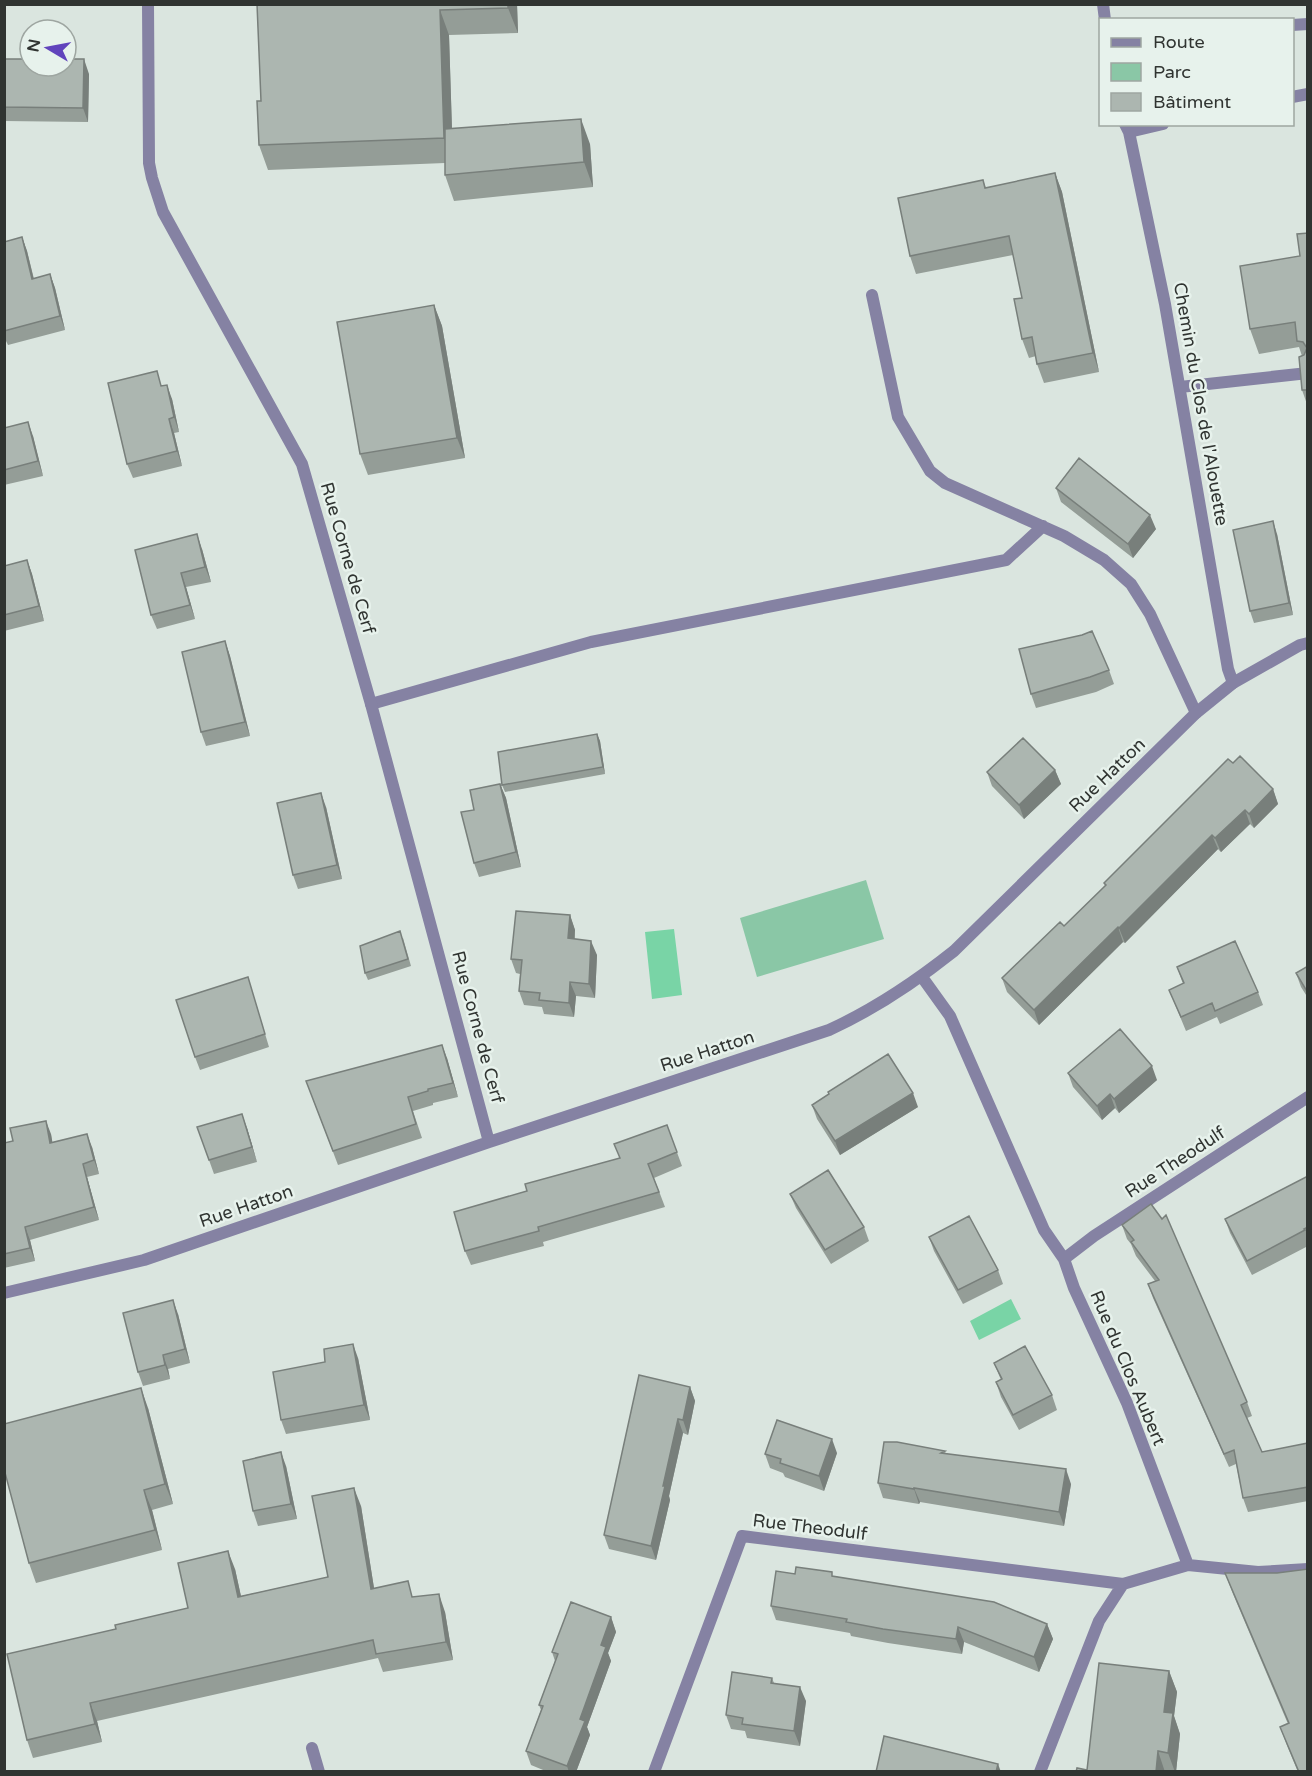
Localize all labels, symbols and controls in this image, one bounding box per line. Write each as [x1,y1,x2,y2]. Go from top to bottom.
north arrow [18,18,78,78]
legend [1099,18,1294,126]
text: Route [1153,31,1205,53]
text: N [23,38,45,54]
text: Parc [1153,61,1191,83]
text: Bâtiment [1153,91,1231,113]
street label: Chemin du Clos de l'Alouette [1169,280,1233,528]
street label: Rue Corne de Cerf [316,480,380,637]
street label: Rue Hatton [1064,733,1150,817]
street label: Rue Corne de Cerf [447,948,509,1106]
street label: Rue Hatton [657,1025,757,1077]
street label: Rue Theodulf [1121,1121,1229,1203]
street label: Rue Hatton [196,1180,296,1232]
street label: Rue du Clos Aubert [1085,1287,1171,1449]
street label: Rue Theodulf [751,1509,869,1545]

